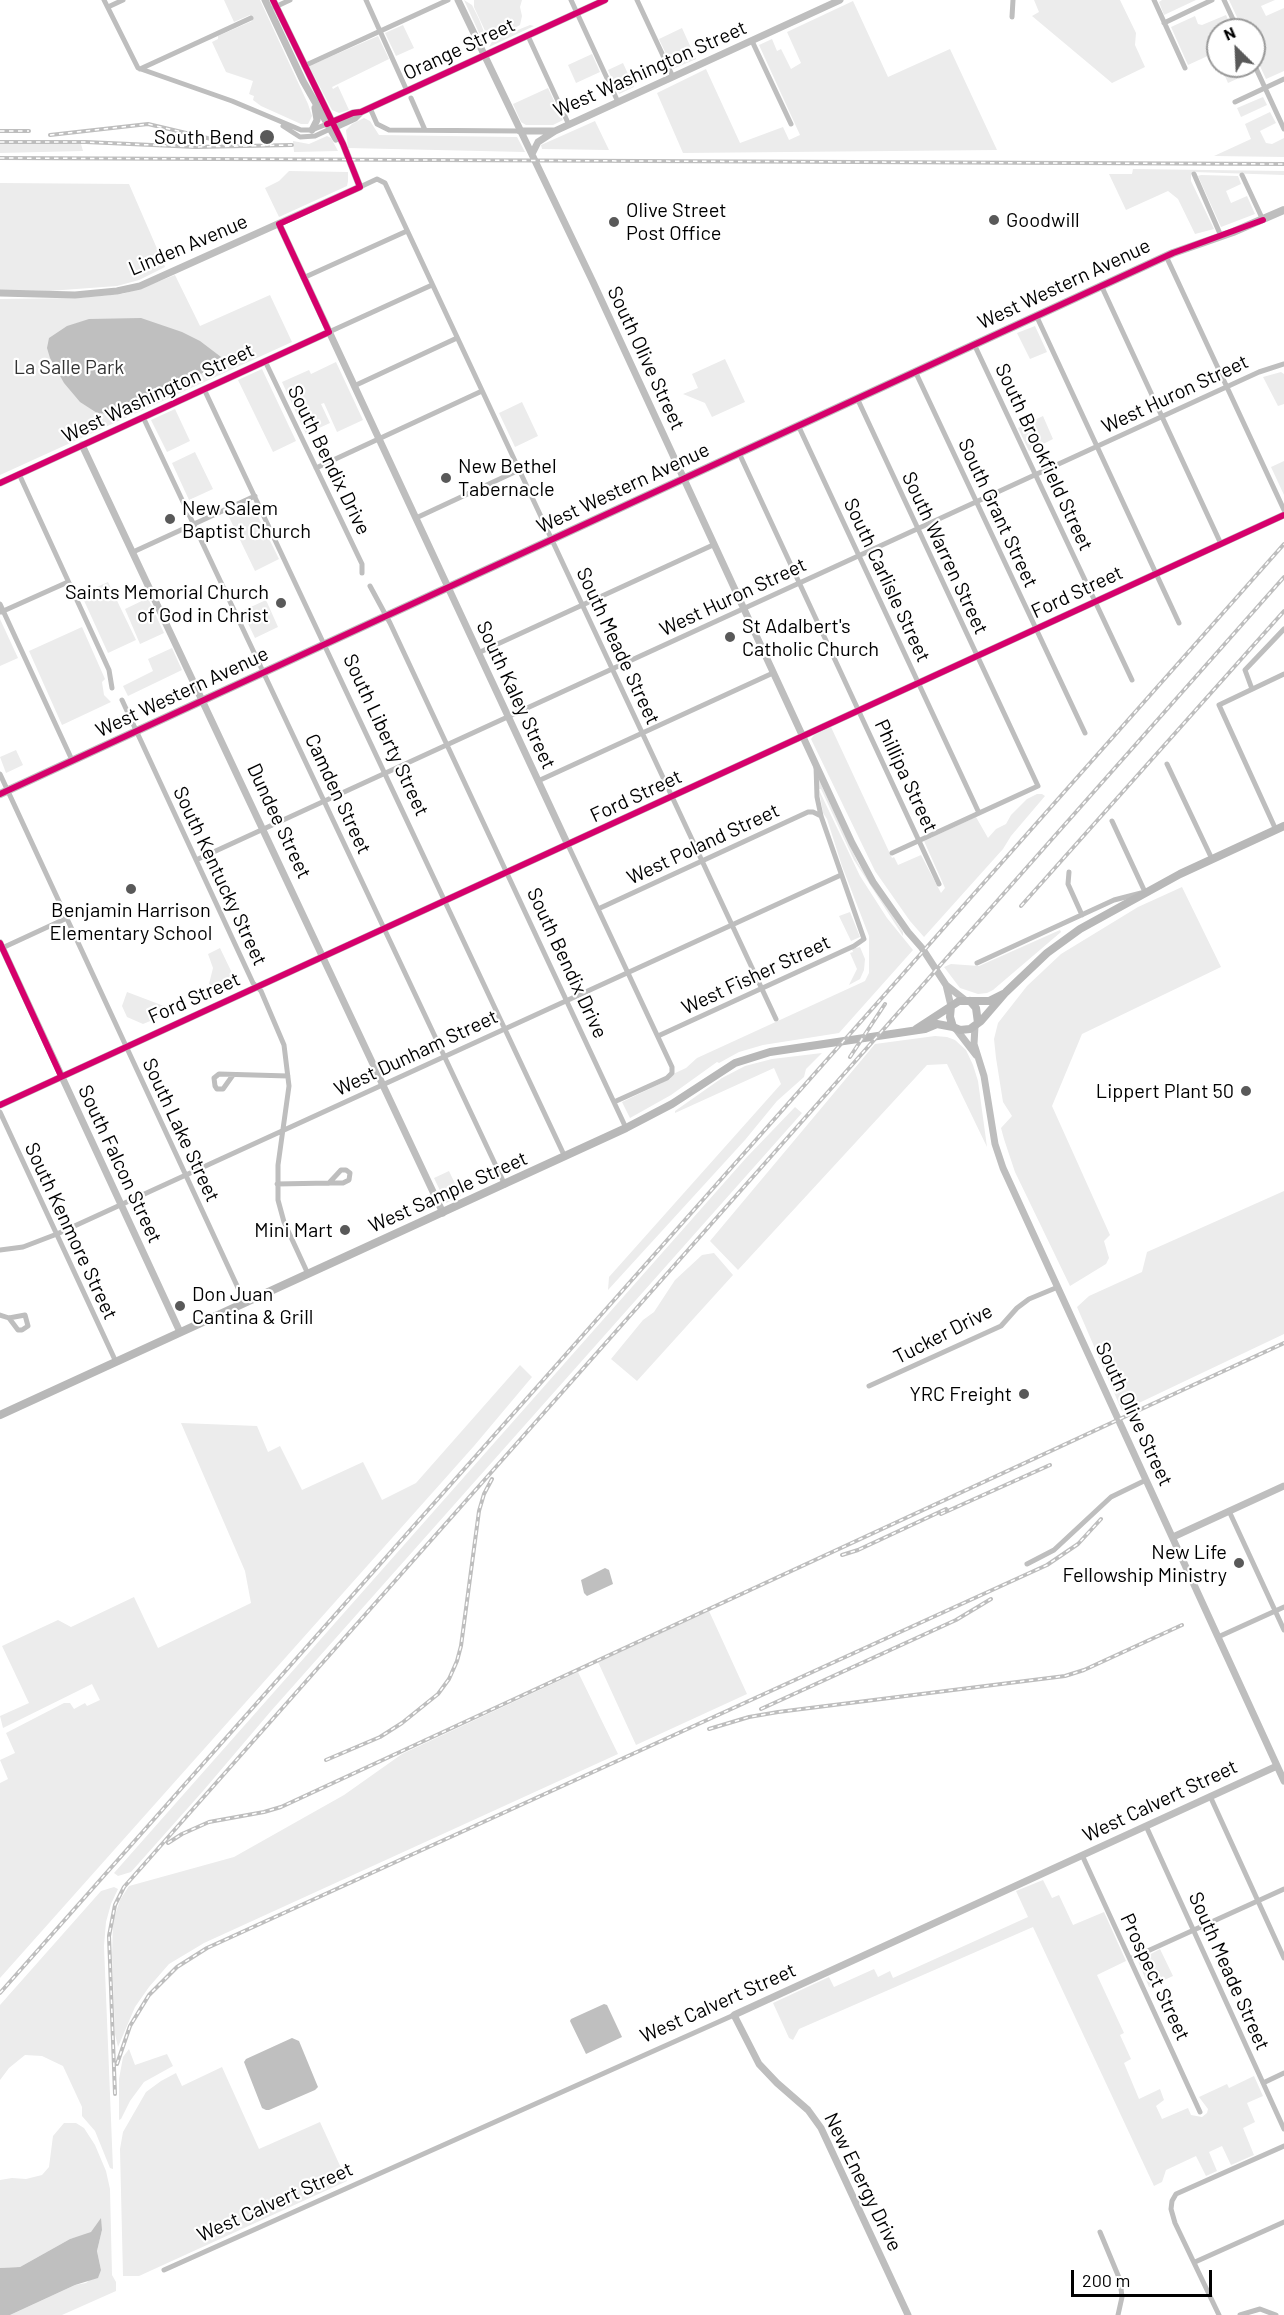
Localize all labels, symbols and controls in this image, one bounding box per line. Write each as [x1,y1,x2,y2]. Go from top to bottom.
street label: Orange Street [399,13,519,85]
street label: West Washington Street [550,16,750,122]
north arrow [1206,18,1266,78]
text: N [1221,22,1238,44]
place label: South Bend [154,125,254,149]
marker: South Bend [258,128,276,146]
place label: Olive Street Post Office [626,198,727,245]
place label: Goodwill [1006,208,1080,232]
street label: Linden Avenue [125,209,251,281]
marker: Goodwill [987,213,1001,227]
marker: Olive Street Post Office [607,215,621,229]
street label: West Western Avenue [974,233,1154,335]
street label: South Olive Street [602,282,690,434]
street label: West Washington Street [58,338,258,448]
street label: West Huron Street [1098,349,1252,439]
park label: La Salle Park [14,355,124,379]
street label: South Brookfield Street [990,360,1098,554]
street label: South Bendix Drive [282,381,376,539]
street label: South Grant Street [953,435,1043,591]
street label: West Western Avenue [533,437,713,539]
place label: New Bethel Tabernacle [458,454,557,501]
street label: South Warren Street [897,468,993,638]
marker: New Bethel Tabernacle [439,471,453,485]
street label: South Carlisle Street [839,494,935,666]
place label: New Salem Baptist Church [182,496,311,543]
marker: New Salem Baptist Church [163,512,177,526]
street label: West Huron Street [656,552,810,642]
street label: Ford Street [1027,560,1127,624]
street label: South Meade Street [571,564,665,728]
place label: Saints Memorial Church of God in Christ [65,580,269,627]
marker: Saints Memorial Church of God in Christ [274,596,288,610]
place label: St Adalbert's Catholic Church [742,614,879,661]
street label: South Kaley Street [471,617,561,773]
marker: St Adalbert's Catholic Church [723,630,737,644]
street label: West Western Avenue [92,641,272,743]
street label: South Liberty Street [338,650,434,820]
street label: Phillipa Street [869,716,943,836]
street label: Camden Street [300,730,376,858]
street label: Dundee Street [242,760,316,882]
street label: Ford Street [586,764,686,828]
street label: South Kentucky Street [168,783,272,969]
street label: West Poland Street [623,798,783,890]
marker: Benjamin Harrison Elementary School [124,882,138,896]
street label: South Bendix Drive [522,884,612,1042]
place label: Benjamin Harrison Elementary School [50,898,212,945]
street label: West Fisher Street [678,930,834,1020]
street label: Ford Street [144,967,244,1029]
street label: West Dunham Street [330,1005,502,1101]
street label: South Lake Street [137,1054,225,1206]
place label: Lippert Plant 50 [1096,1079,1234,1103]
street label: South Falcon Street [73,1081,167,1247]
marker: Lippert Plant 50 [1239,1084,1253,1098]
street label: South Kenmore Street [19,1139,123,1323]
street label: West Sample Street [365,1146,531,1238]
place label: Mini Mart [254,1218,333,1242]
marker: Mini Mart [338,1223,352,1237]
place label: Don Juan Cantina & Grill [192,1282,313,1329]
marker: Don Juan Cantina & Grill [173,1299,187,1313]
street label: Tucker Drive [890,1299,996,1369]
street label: South Olive Street [1090,1338,1178,1490]
place label: YRC Freight [909,1382,1012,1406]
marker: YRC Freight [1017,1387,1031,1401]
place label: New Life Fellowship Ministry [1063,1540,1227,1587]
marker: New Life Fellowship Ministry [1232,1556,1246,1570]
street label: West Calvert Street [1079,1755,1241,1847]
street label: South Meade Street [1183,1888,1275,2054]
street label: Prospect Street [1115,1910,1195,2044]
street label: West Calvert Street [636,1958,800,2048]
street label: New Energy Drive [819,2109,907,2255]
street label: West Calvert Street [193,2157,357,2247]
scale bar [1074,2258,1215,2296]
text: 200 m [1082,2269,1130,2291]

